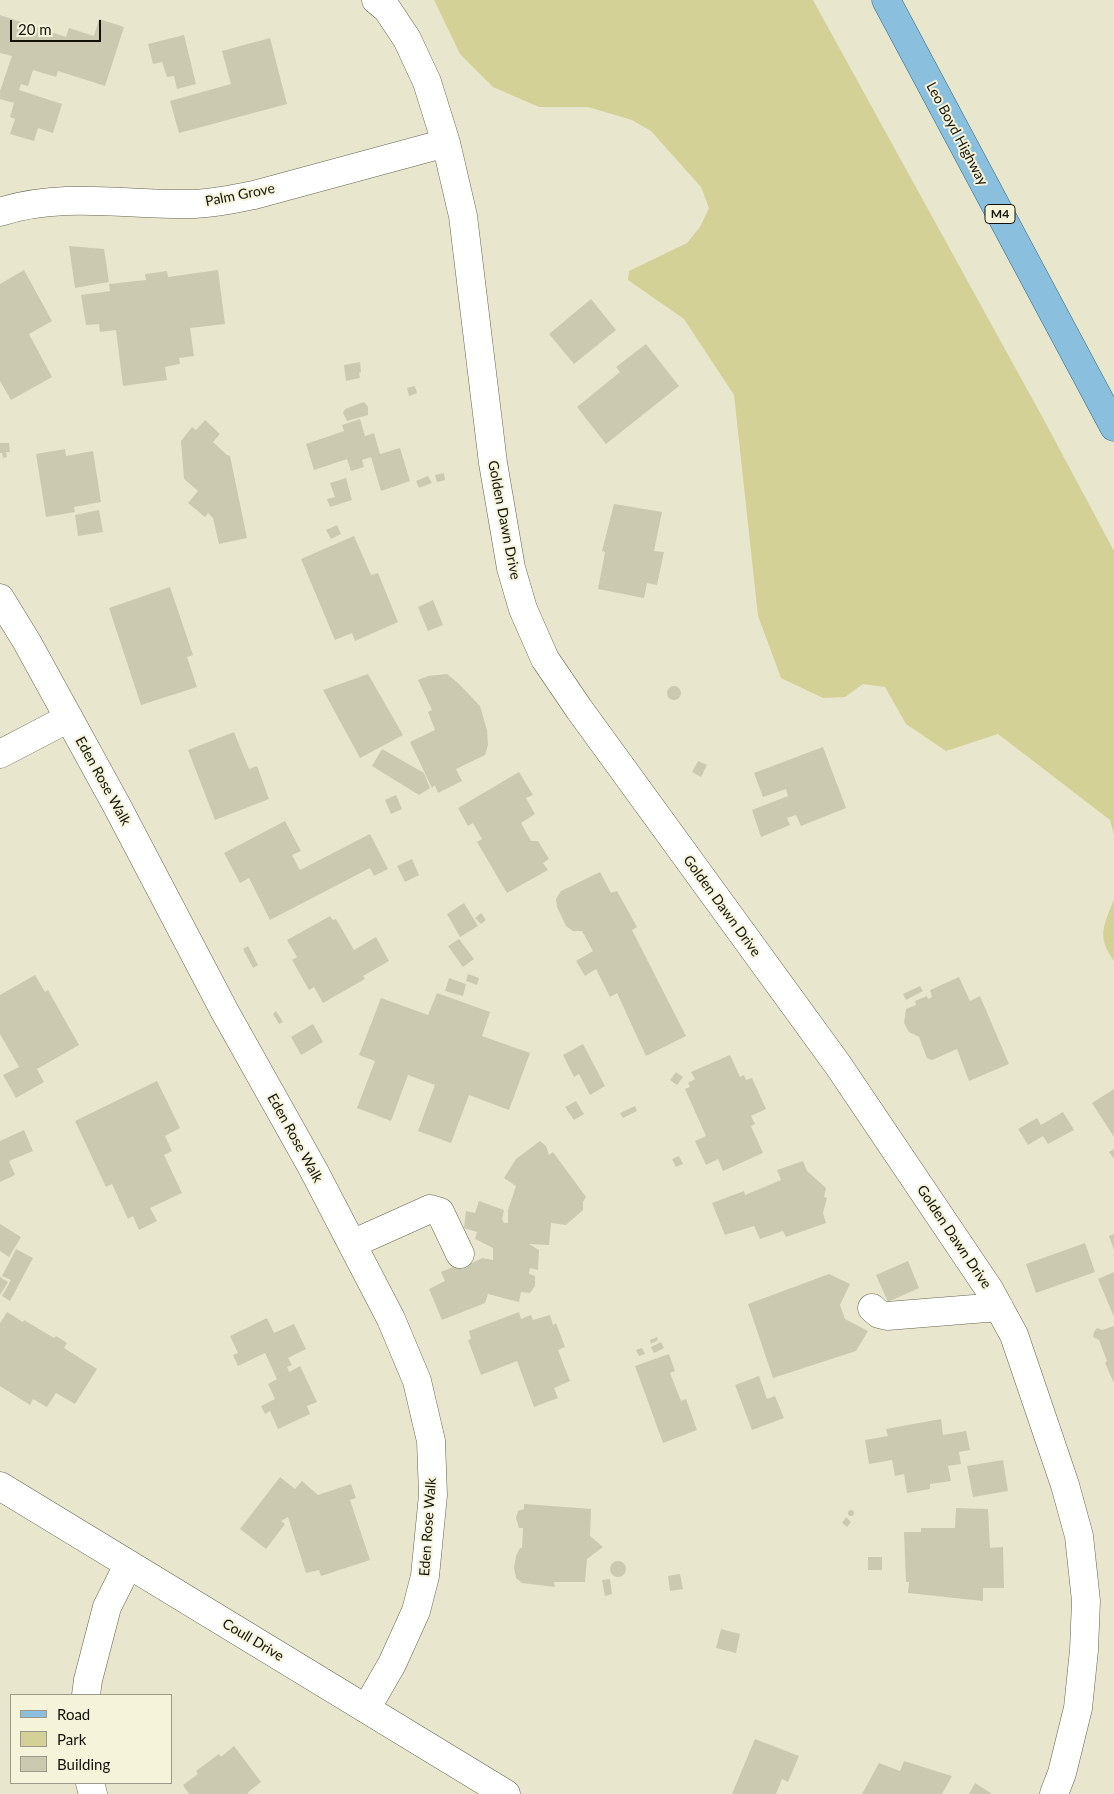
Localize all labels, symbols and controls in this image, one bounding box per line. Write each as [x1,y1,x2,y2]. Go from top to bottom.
scale bar [12,10,104,42]
text: 20 m [18,20,52,38]
street label: Leo Boyd Highway [923,79,991,189]
street label: Palm Grove [204,180,276,210]
road number: M4 [985,204,1015,223]
street label: Golden Dawn Drive [484,459,524,581]
street label: Eden Rose Walk [72,734,134,828]
street label: Golden Dawn Drive [680,852,764,960]
street label: Eden Rose Walk [264,1091,326,1185]
street label: Golden Dawn Drive [913,1182,995,1292]
street label: Eden Rose Walk [416,1477,440,1577]
street label: Coull Drive [219,1615,287,1665]
legend [10,1694,172,1784]
text: Road [57,1705,90,1723]
text: Park [57,1730,86,1748]
text: Building [57,1755,110,1773]

